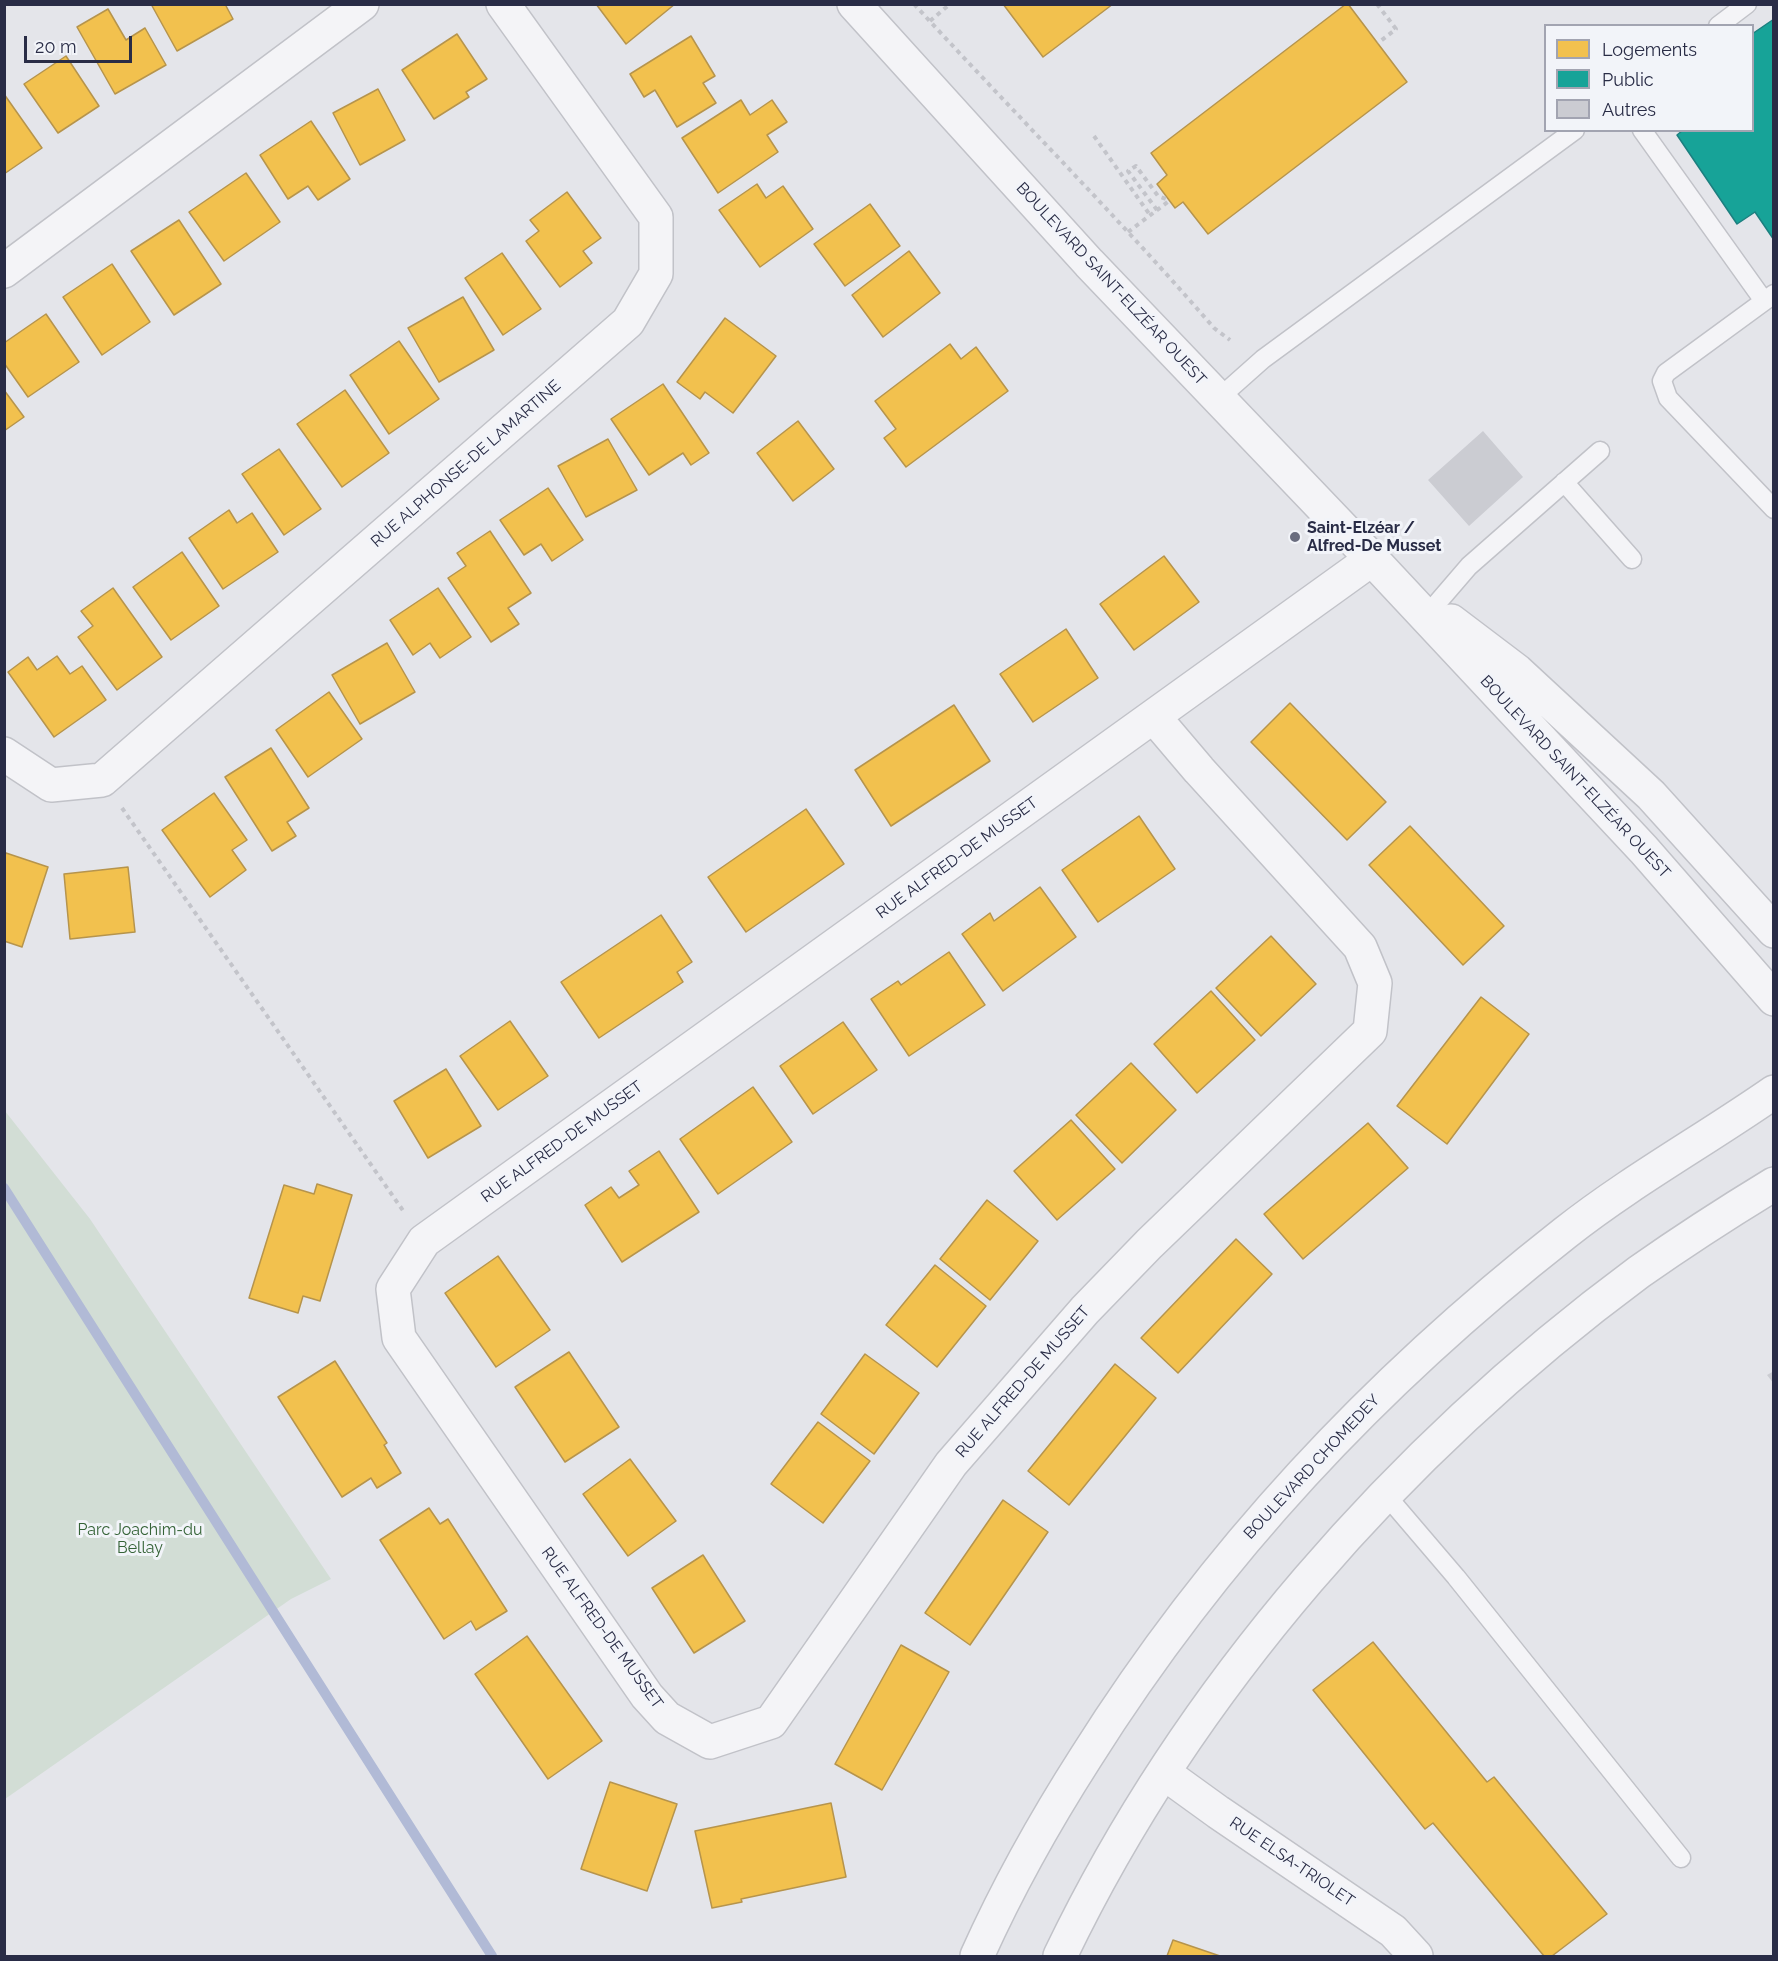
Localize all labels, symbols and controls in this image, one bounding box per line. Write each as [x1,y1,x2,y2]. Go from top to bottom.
scale bar [27,24,135,62]
legend [1544,24,1754,132]
text: 20 m [35,36,77,57]
text: Logements [1602,39,1697,60]
text: Public [1602,69,1654,90]
text: Autres [1602,99,1656,120]
street label: BOULEVARD SAINT-ELZÉAR OUEST [1012,179,1210,389]
street label: RUE ALPHONSE-DE LAMARTINE [367,376,565,552]
place label: Saint-Elzéar / Alfred-De Musset [1307,518,1441,556]
marker: Saint-Elzéar / Alfred-De Musset [1288,530,1302,544]
street label: BOULEVARD SAINT-ELZÉAR OUEST [1476,672,1674,882]
street label: RUE ALFRED-DE MUSSET [873,793,1041,923]
street label: RUE ALFRED-DE MUSSET [478,1077,646,1207]
street label: RUE ALFRED-DE MUSSET [952,1302,1094,1462]
street label: BOULEVARD CHOMEDEY [1240,1391,1384,1543]
park label: Parc Joachim-du Bellay [77,1520,203,1558]
street label: RUE ALFRED-DE MUSSET [537,1544,667,1712]
street label: RUE ELSA-TRIOLET [1226,1813,1358,1911]

